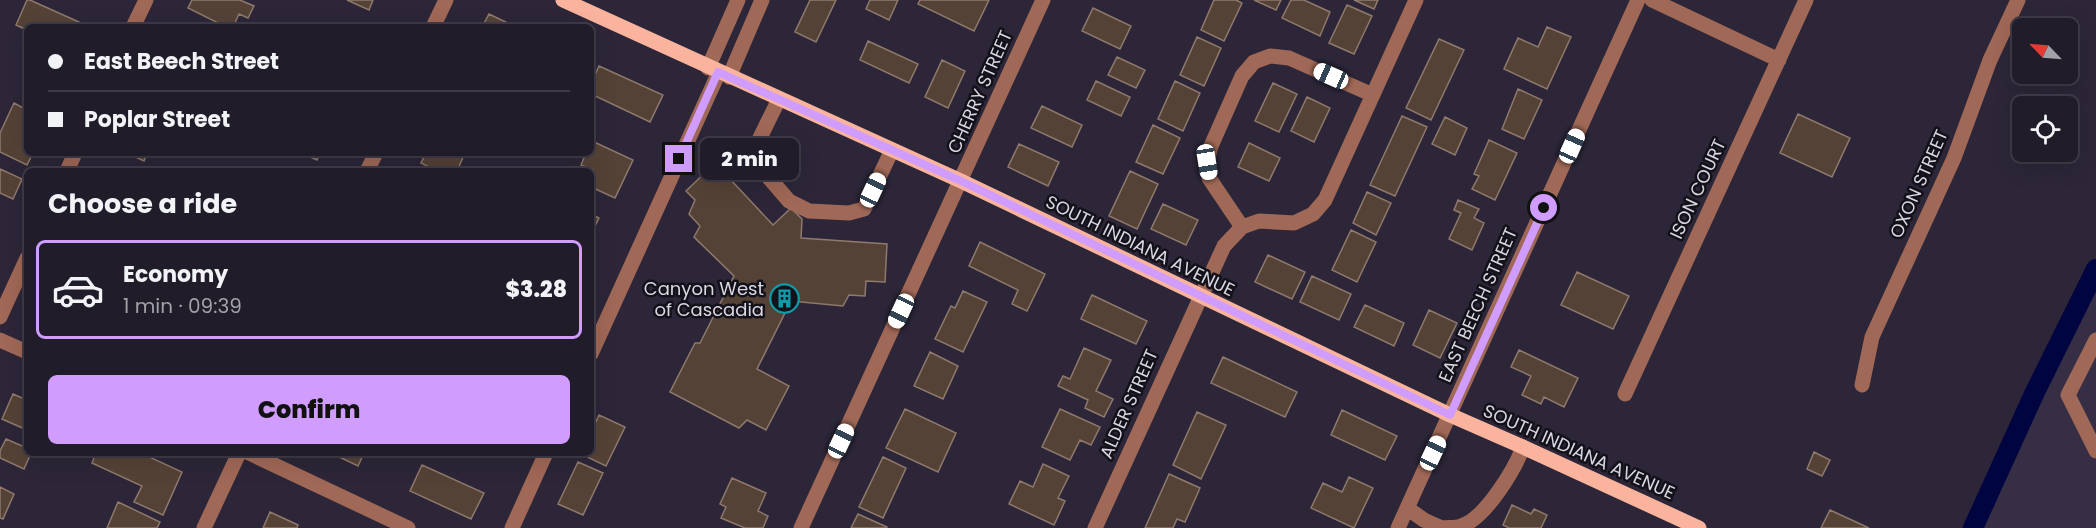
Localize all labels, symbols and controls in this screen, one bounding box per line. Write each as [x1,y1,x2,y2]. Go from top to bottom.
north arrow [2012,18,2078,84]
map controls [2012,18,2078,162]
street label: CHERRY STREET [941,26,1018,157]
text: East Beech Street [84,46,279,77]
car [1311,60,1351,92]
button: locate [2012,96,2078,162]
text: Poplar Street [84,104,230,135]
street label: OXON STREET [1883,125,1954,242]
car [1556,126,1588,166]
street label: ISON COURT [1664,135,1732,243]
callout: 2 min [700,138,799,180]
car [1195,143,1219,181]
route end [665,145,692,172]
text: 2 min [721,145,778,173]
car [857,170,889,210]
text: Choose a ride [48,185,237,222]
street label: SOUTH INDIANA AVENUE [1042,189,1239,302]
route start [1530,194,1557,221]
street label: EAST BEECH STREET [1432,223,1523,386]
text: Economy [123,259,228,290]
icon: car [51,263,105,317]
text: $3.28 [506,274,567,305]
place label: Canyon West of Cascadia [644,276,764,322]
building icon: Canyon West of Cascadia [769,283,801,315]
car [885,291,917,331]
text: 1 min · 09:39 [123,292,242,320]
street label: ALDER STREET [1093,345,1164,462]
button: Confirm [48,375,570,444]
street label: SOUTH INDIANA AVENUE [1479,398,1679,505]
car [825,421,857,461]
car [1417,433,1449,473]

